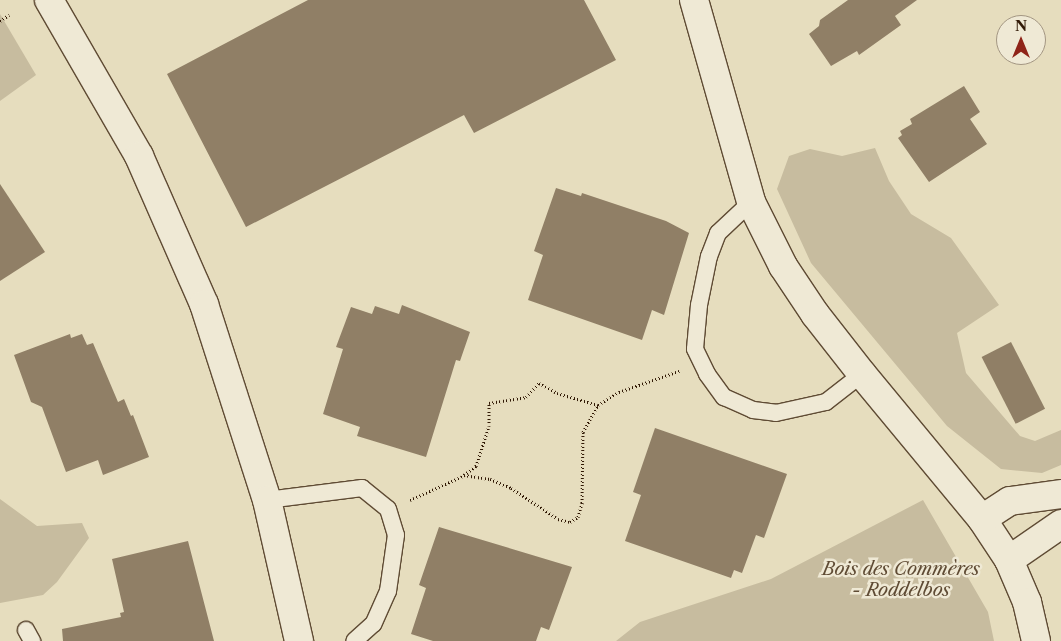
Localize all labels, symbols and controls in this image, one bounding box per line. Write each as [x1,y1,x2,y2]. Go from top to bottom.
north arrow [996,15,1046,65]
text: N [1015,17,1027,35]
park label: Bois des Commères - Roddelbos [822,559,980,602]

